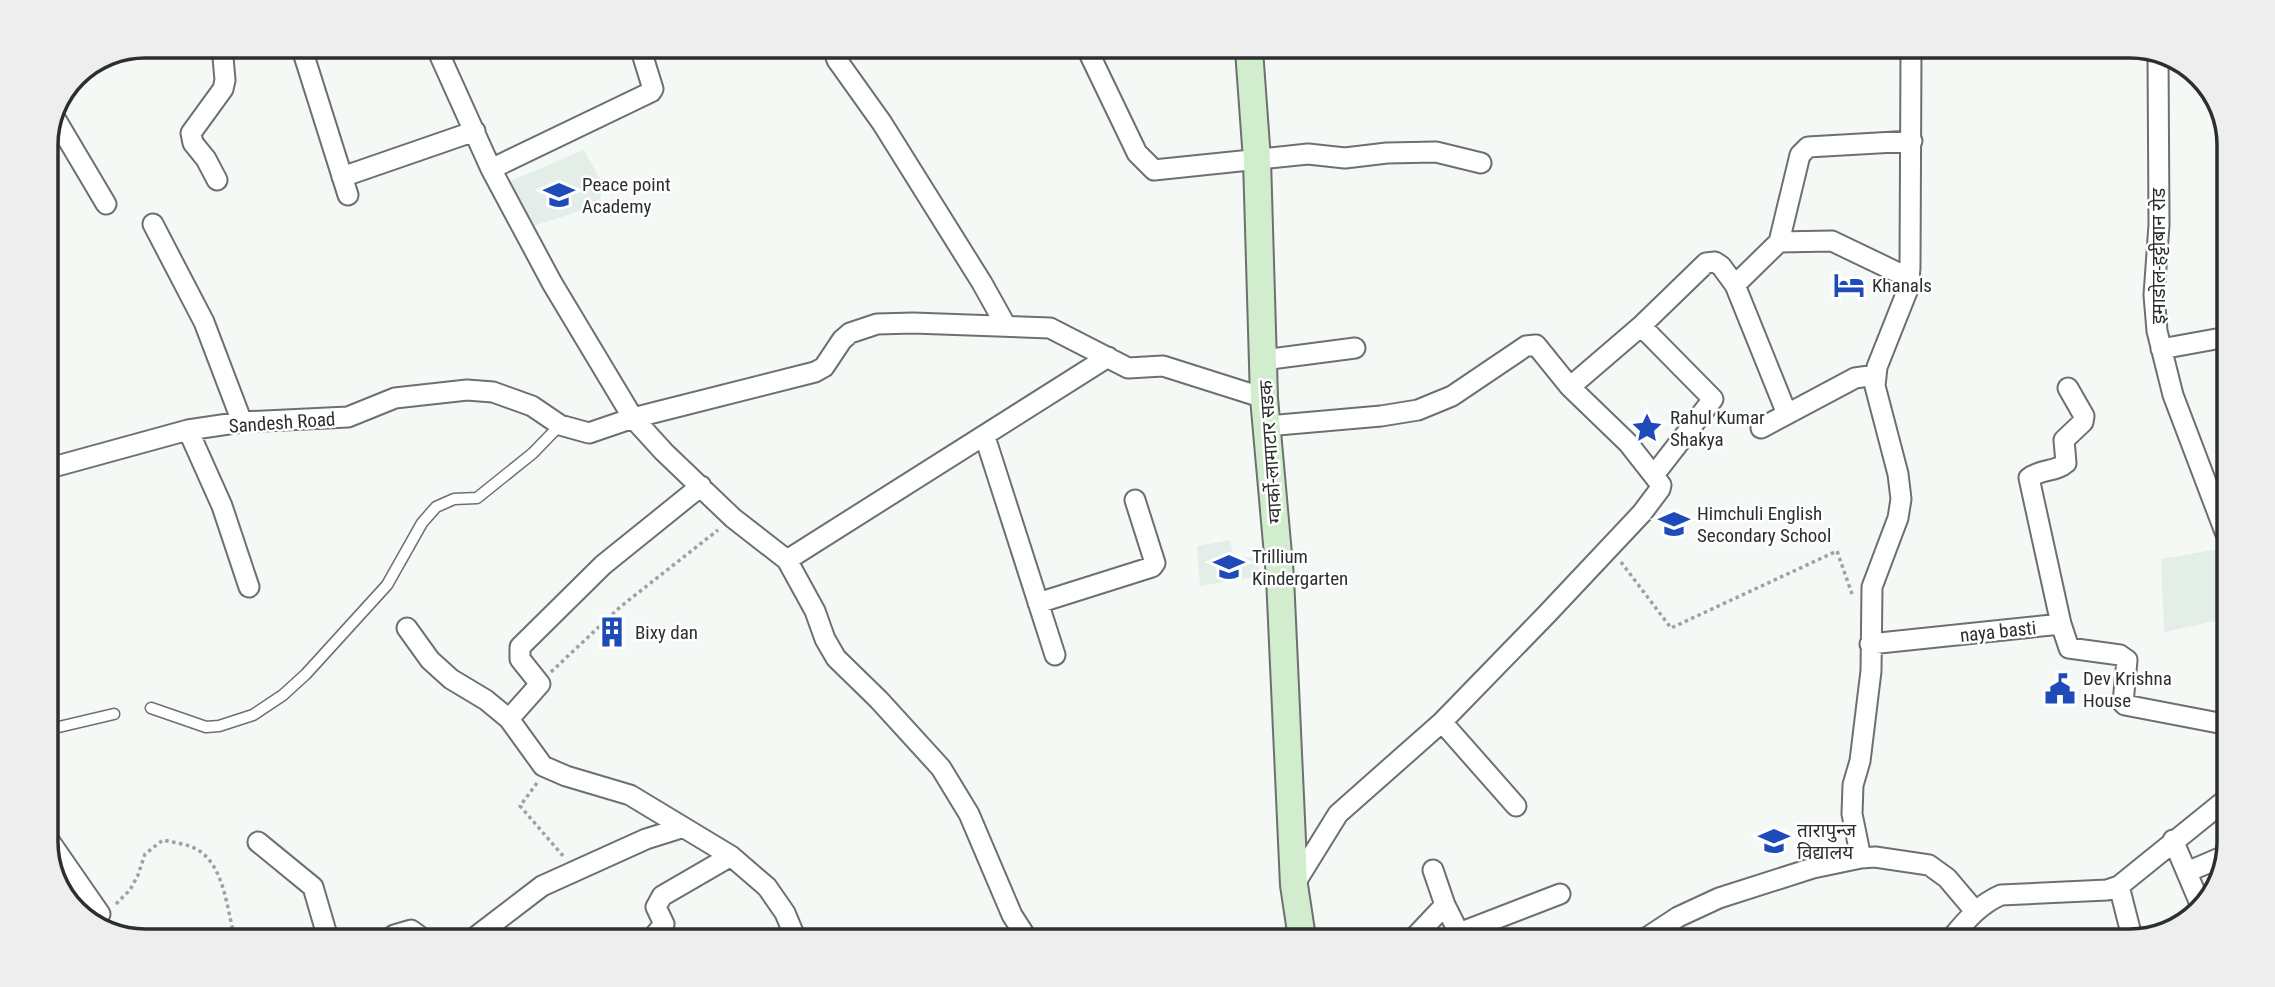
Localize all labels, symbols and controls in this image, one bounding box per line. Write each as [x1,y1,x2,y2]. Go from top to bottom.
place label: Peace point Academy [582,173,671,218]
school or university icon: Peace point Academy [542,178,576,212]
street label: इमाडोल-हट्टीबान रोड [2147,187,2170,324]
hotel icon: Khanals [1832,268,1866,302]
place label: Khanals [1872,274,1932,297]
street label: ग्वार्को-लामाटार सडक [1254,379,1287,524]
place label: Rahul Kumar Shakya [1670,406,1765,451]
street label: Sandesh Road [228,407,336,438]
place icon: Rahul Kumar Shakya [1630,411,1664,445]
place label: Himchuli English Secondary School [1697,502,1831,547]
school or university icon: Himchuli English Secondary School [1657,507,1691,541]
place label: Trillium Kindergarten [1252,545,1348,590]
school or university icon: Trillium Kindergarten [1212,550,1246,584]
building icon: Bixy dan [595,615,629,649]
street label: naya basti [1959,616,2037,647]
place label: Bixy dan [635,621,698,644]
place label: Dev Krishna House [2083,667,2172,712]
public building icon: Dev Krishna House [2043,672,2077,706]
place label: तारापुन्ज विद्यालय [1797,819,1857,864]
school or university icon: तारापुन्ज विद्यालय [1757,824,1791,858]

